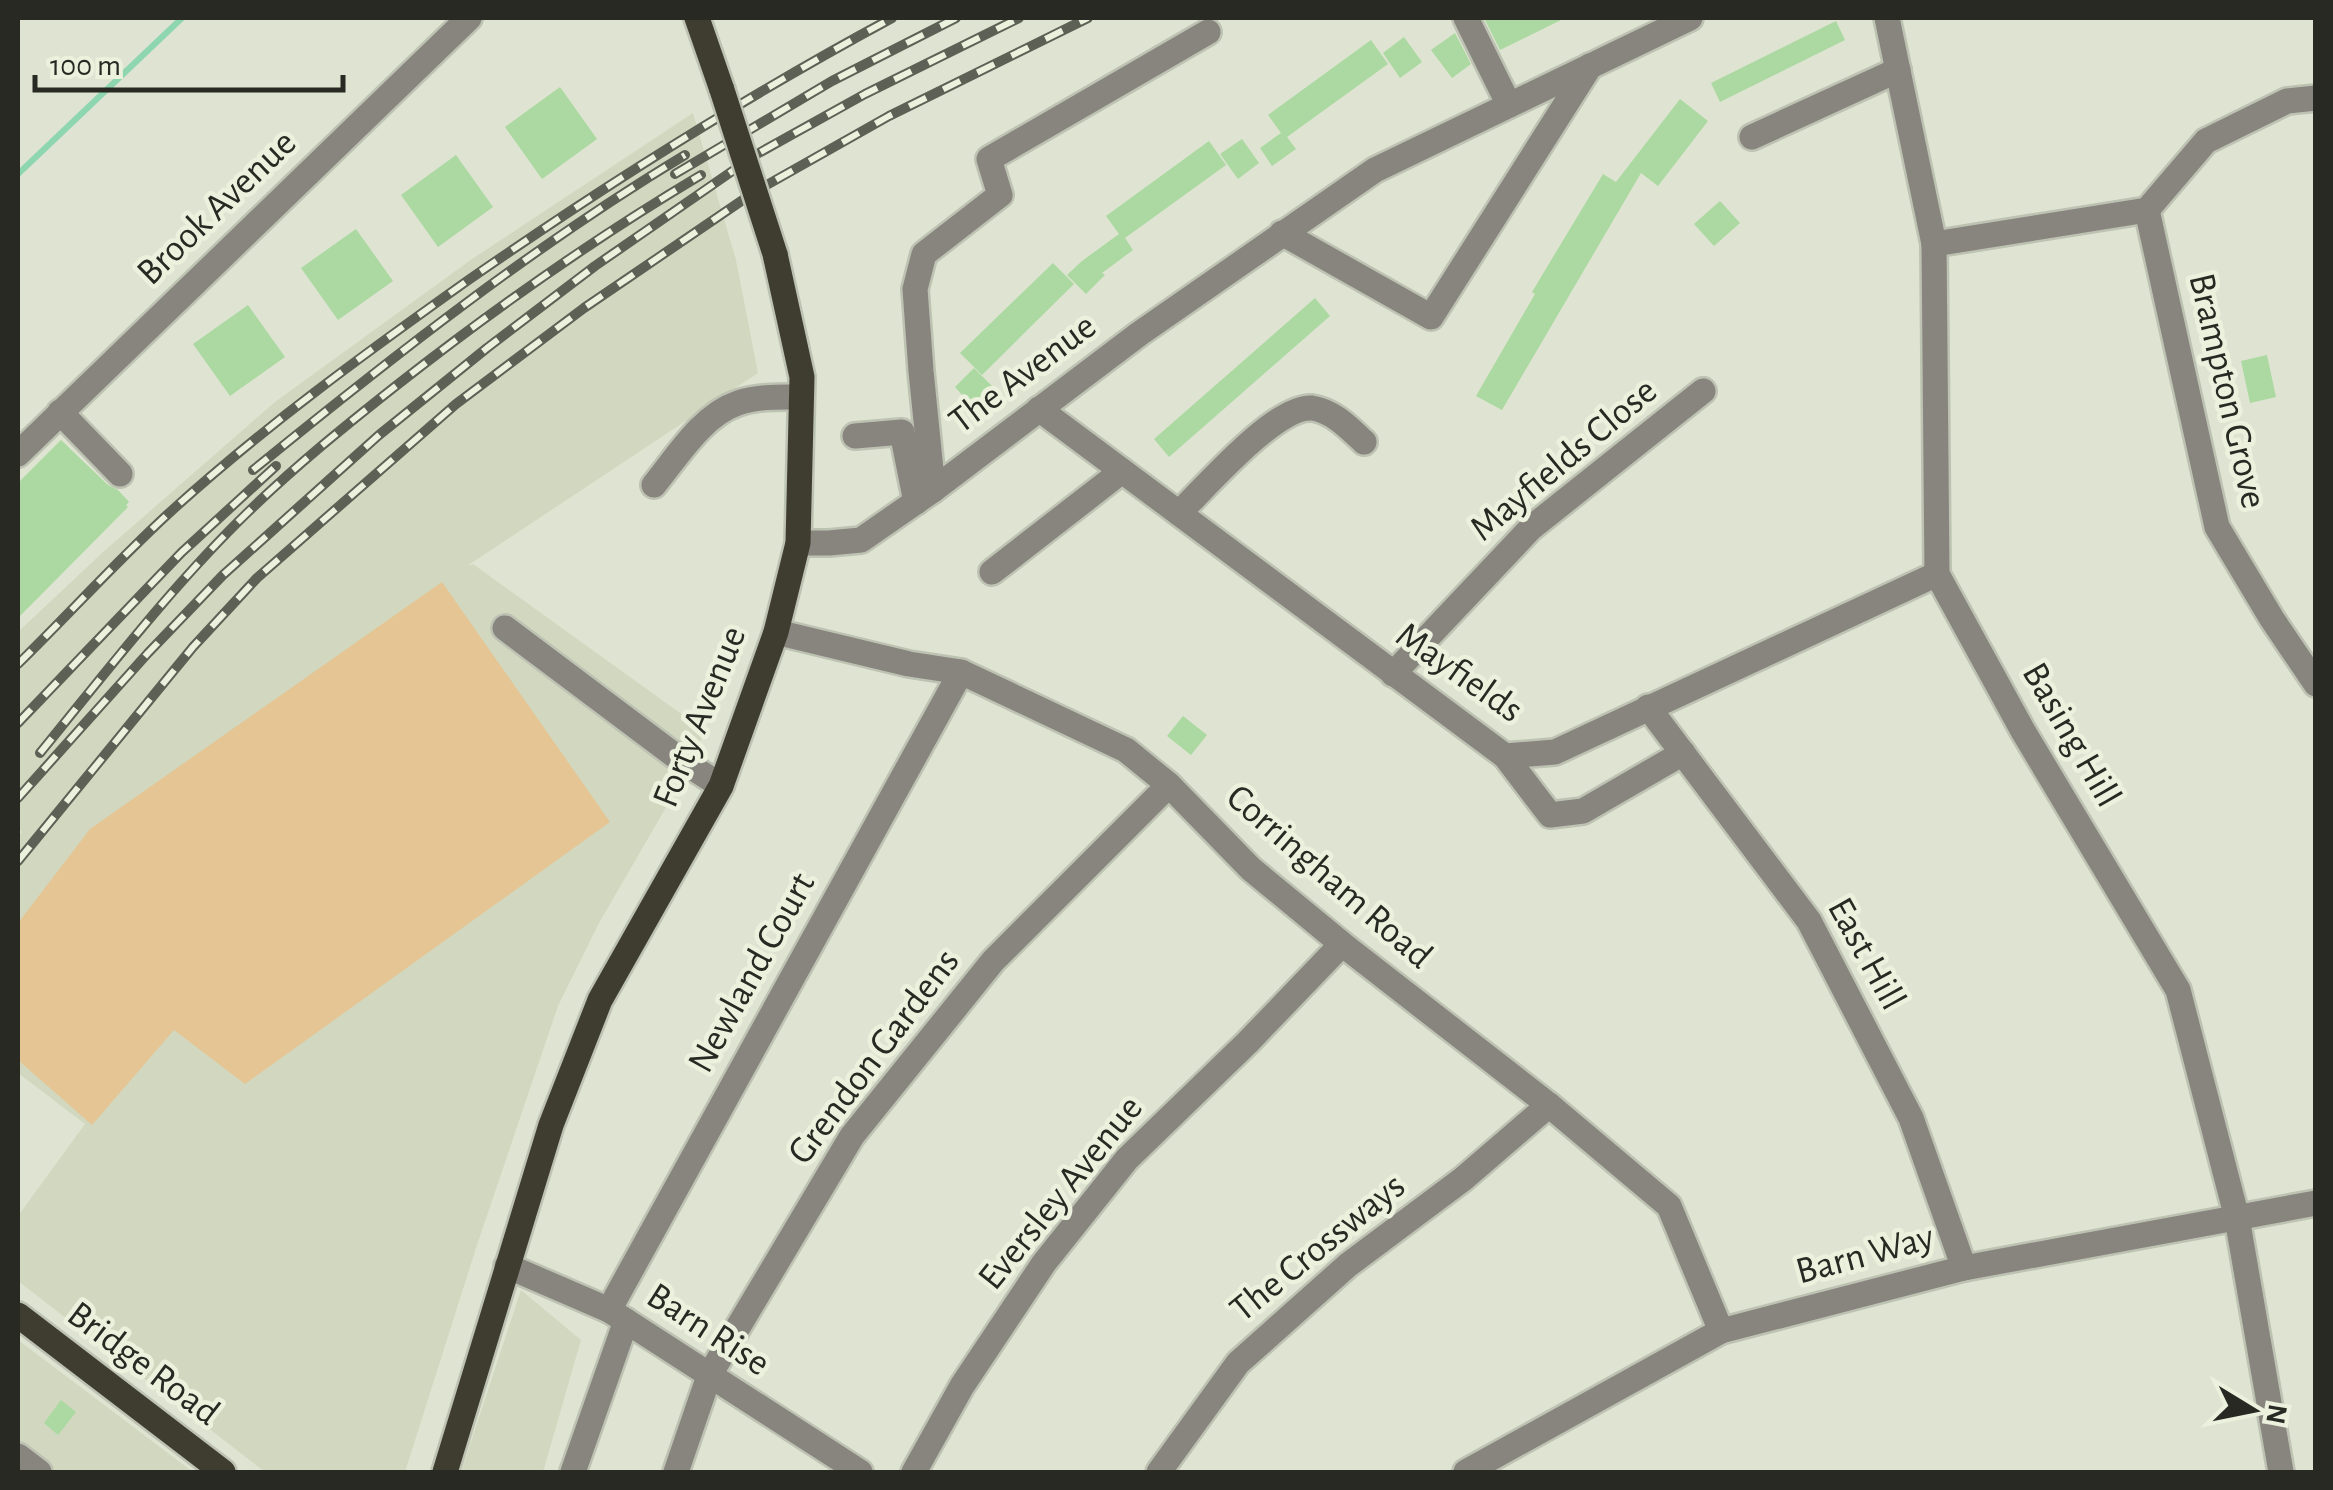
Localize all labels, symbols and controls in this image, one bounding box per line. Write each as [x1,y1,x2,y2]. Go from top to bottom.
scale bar [35,30,342,92]
text: 100 m [50,51,121,81]
street label: Brook Avenue [130,123,304,293]
street label: Brampton Grove [2181,270,2273,512]
street label: The Avenue [943,307,1103,441]
street label: Mayfields Close [1464,371,1664,549]
street label: Mayfields [1389,616,1529,730]
street label: Forty Avenue [647,621,753,813]
street label: Basing Hill [2015,656,2127,814]
street label: Corringham Road [1219,778,1439,976]
street label: Newland Court [682,867,822,1079]
street label: East Hill [1820,892,1912,1016]
street label: Grendon Gardens [781,943,967,1171]
street label: Eversley Avenue [972,1089,1150,1297]
street label: The Crossways [1224,1166,1412,1330]
street label: Barn Way [1792,1218,1938,1292]
street label: Barn Rise [640,1277,776,1383]
street label: Bridge Road [60,1295,226,1433]
north arrow [2203,1360,2303,1460]
text: N [2260,1402,2291,1426]

